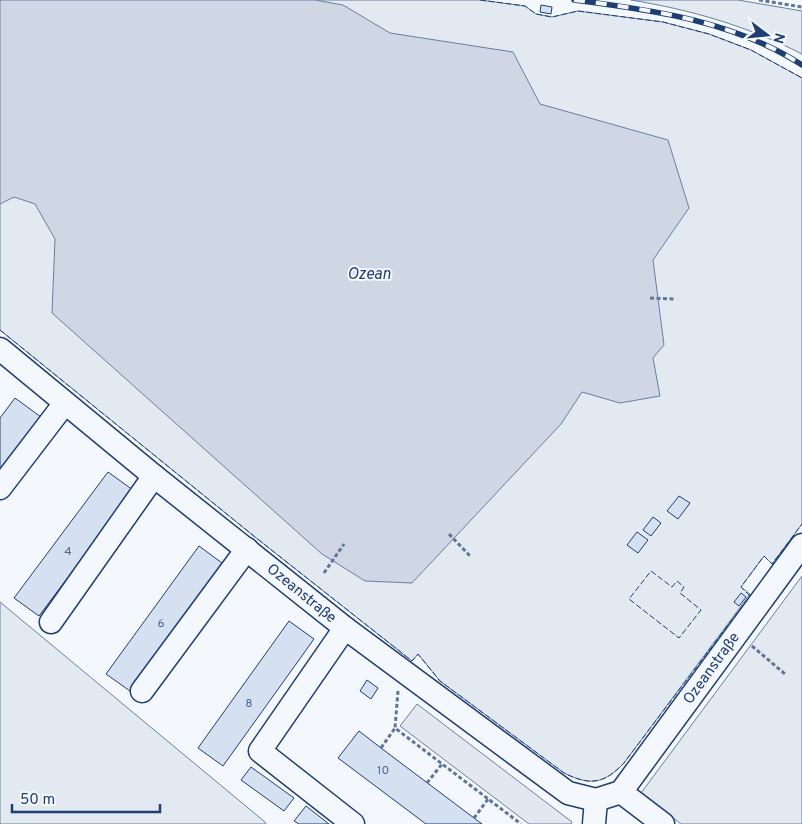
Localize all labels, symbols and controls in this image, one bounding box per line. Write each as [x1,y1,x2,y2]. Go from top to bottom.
north arrow [742,10,792,60]
text: N [768,31,788,45]
water label: Ozean [347,265,391,285]
house number: 4 [64,544,72,560]
street label: Ozeanstraße [262,560,340,628]
house number: 6 [157,616,165,632]
street label: Ozeanstraße [680,629,745,709]
house number: 8 [245,696,253,712]
house number: 10 [377,763,389,779]
scale bar [12,782,160,814]
text: 50 m [20,791,55,810]

